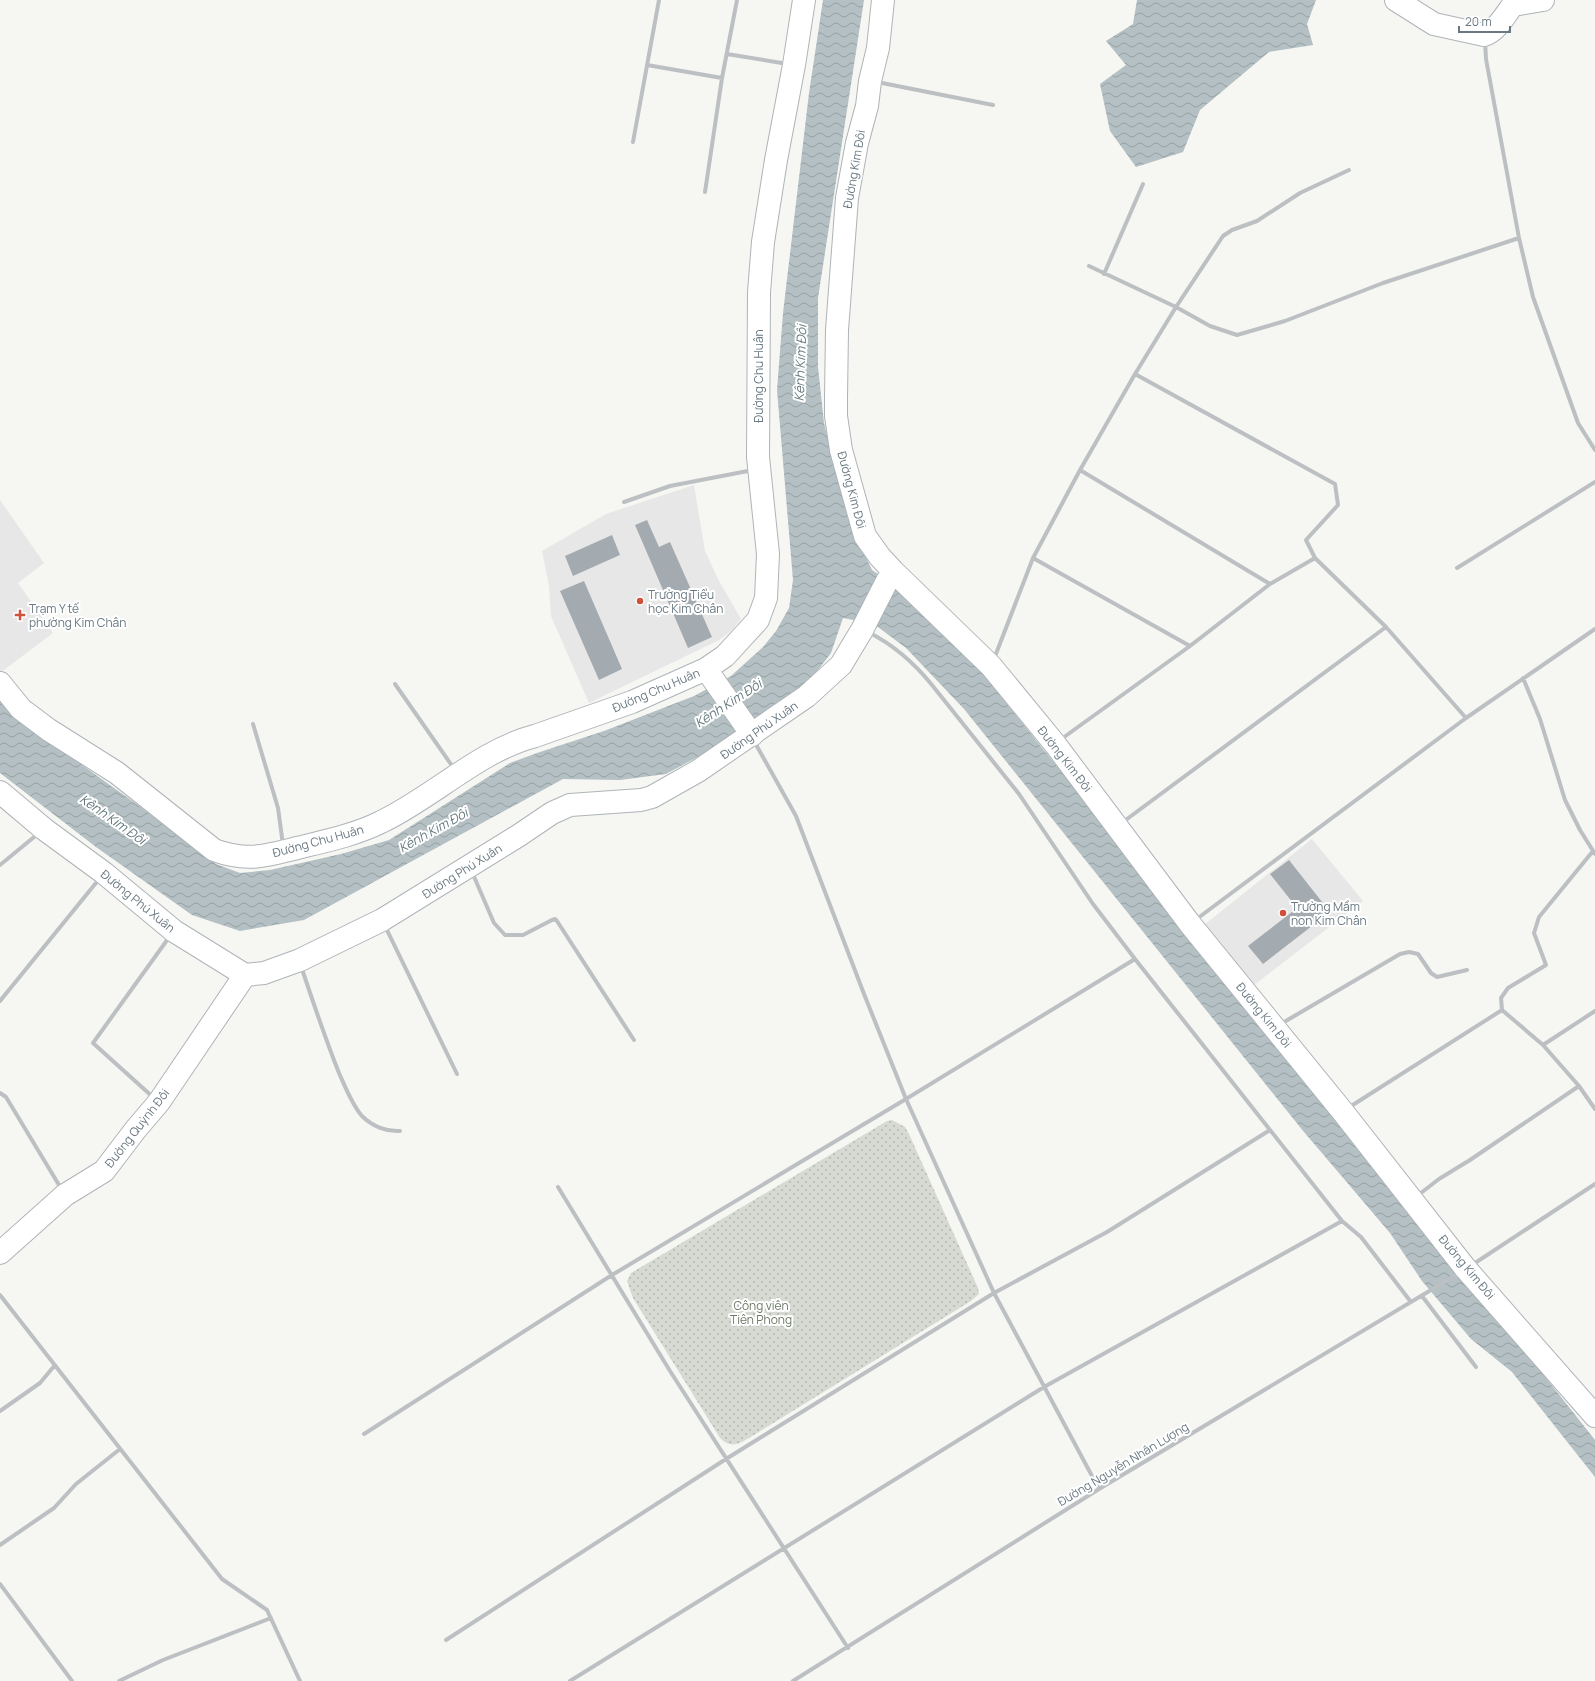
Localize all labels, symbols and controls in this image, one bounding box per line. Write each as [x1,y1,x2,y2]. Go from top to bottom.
scale bar [1459,8,1510,34]
text: 20 m [1465,13,1492,30]
street label: Đường Kim Đôi [839,128,869,210]
water label: Kênh Kim Đôi [790,322,810,402]
street label: Đường Chu Huân [750,329,767,423]
street label: Đường Kim Đôi [834,449,870,531]
place label: Trường Tiểu học Kim Chân [648,586,723,617]
marker: Trường Tiểu học Kim Chân [635,596,645,606]
place label: Trạm Y tế phường Kim Chân [29,600,126,631]
marker: Trạm Y tế phường Kim Chân [14,609,26,621]
street label: Đường Chu Huân [610,664,702,716]
water label: Kênh Kim Đôi [691,674,767,731]
street label: Đường Phú Xuân [717,697,801,763]
street label: Đường Kim Đôi [1034,722,1096,796]
water label: Kênh Kim Đôi [76,790,151,849]
water label: Kênh Kim Đôi [395,803,473,856]
street label: Đường Chu Huân [271,821,365,861]
street label: Đường Phú Xuân [419,840,505,902]
street label: Đường Phú Xuân [97,866,179,936]
place label: Trường Mầm non Kim Chân [1291,898,1367,929]
marker: Trường Mầm non Kim Chân [1278,908,1288,918]
street label: Đường Kim Đôi [1232,979,1296,1051]
street label: Đường Quỳnh Đôi [101,1085,173,1171]
street label: Đường Kim Đôi [1435,1231,1499,1303]
park label: Công viên Tiên Phong [730,1297,792,1328]
street label: Đường Nguyễn Nhân Lượng [1054,1418,1192,1510]

